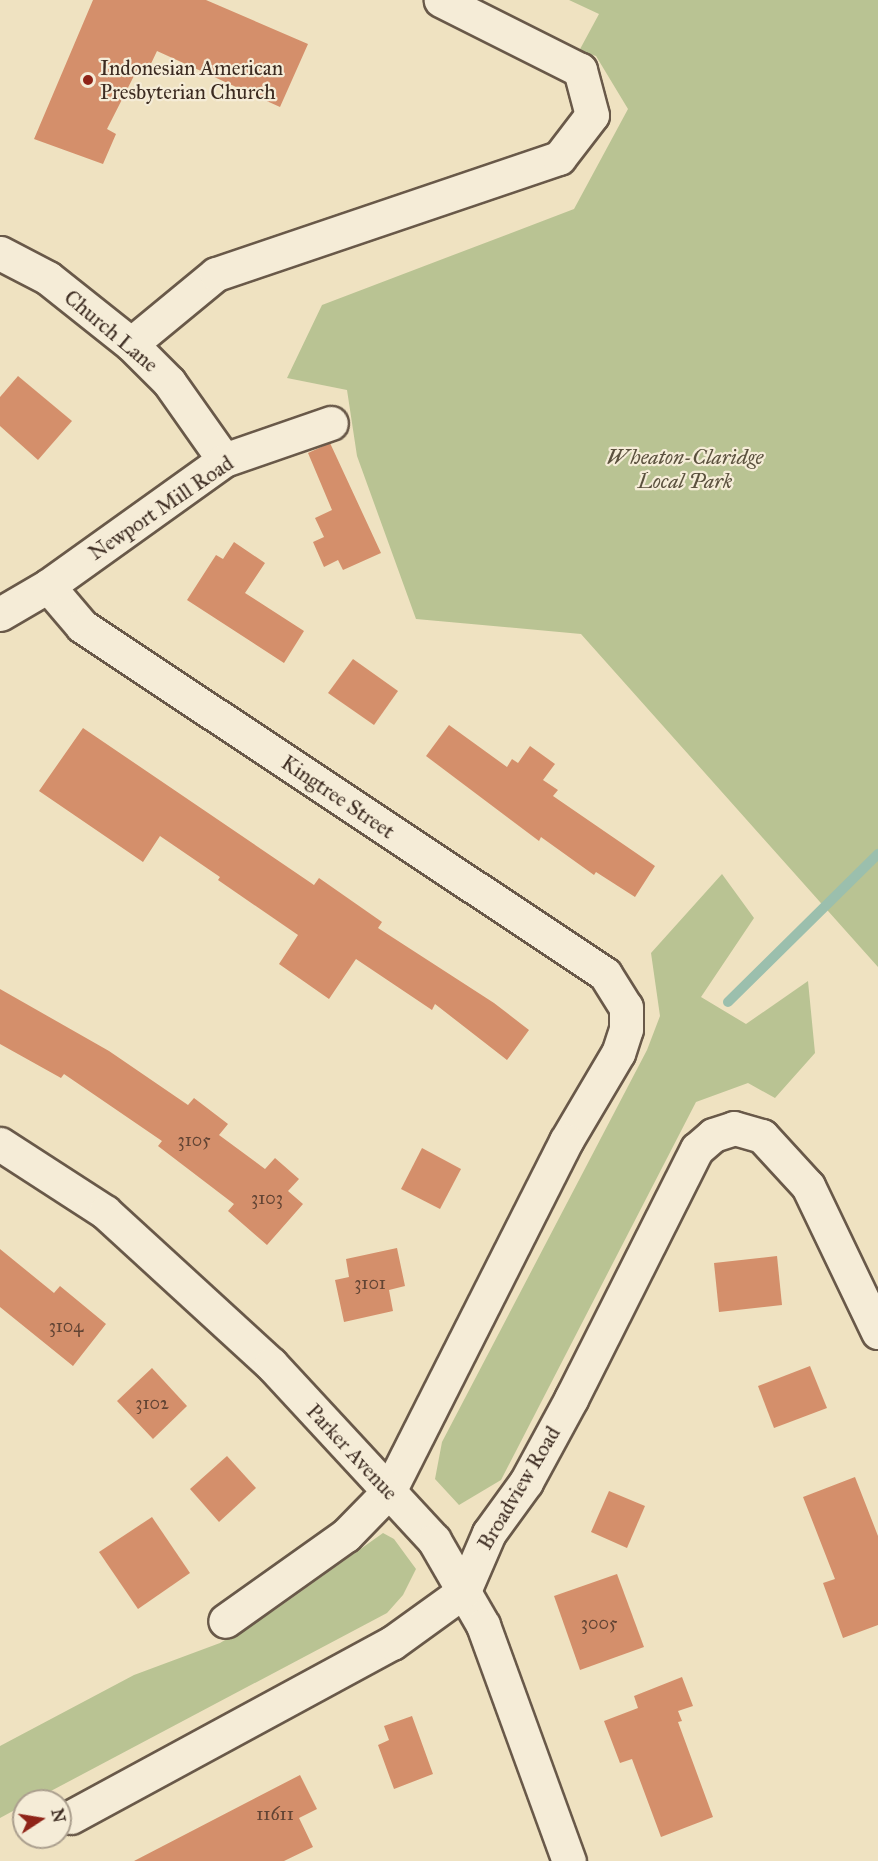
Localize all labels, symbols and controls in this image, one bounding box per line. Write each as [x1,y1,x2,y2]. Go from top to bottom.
place label: Indonesian American Presbyterian Church [100,55,283,105]
marker: Indonesian American Presbyterian Church [81,73,95,87]
street label: Church Lane [59,285,163,377]
park label: Wheaton-Claridge Local Park [607,444,763,494]
street label: Newport Mill Road [84,450,238,566]
street label: Kingtree Street [277,750,399,844]
house number: 3105 [177,1129,211,1151]
house number: 3103 [251,1187,283,1209]
house number: 3101 [354,1272,386,1294]
house number: 3104 [49,1315,83,1337]
house number: 3102 [135,1392,169,1414]
street label: Parker Avenue [301,1399,403,1505]
street label: Broadview Road [472,1422,566,1554]
house number: 3005 [581,1612,617,1634]
north arrow [12,1789,72,1849]
house number: 11611 [256,1803,294,1825]
text: N [47,1807,69,1824]

